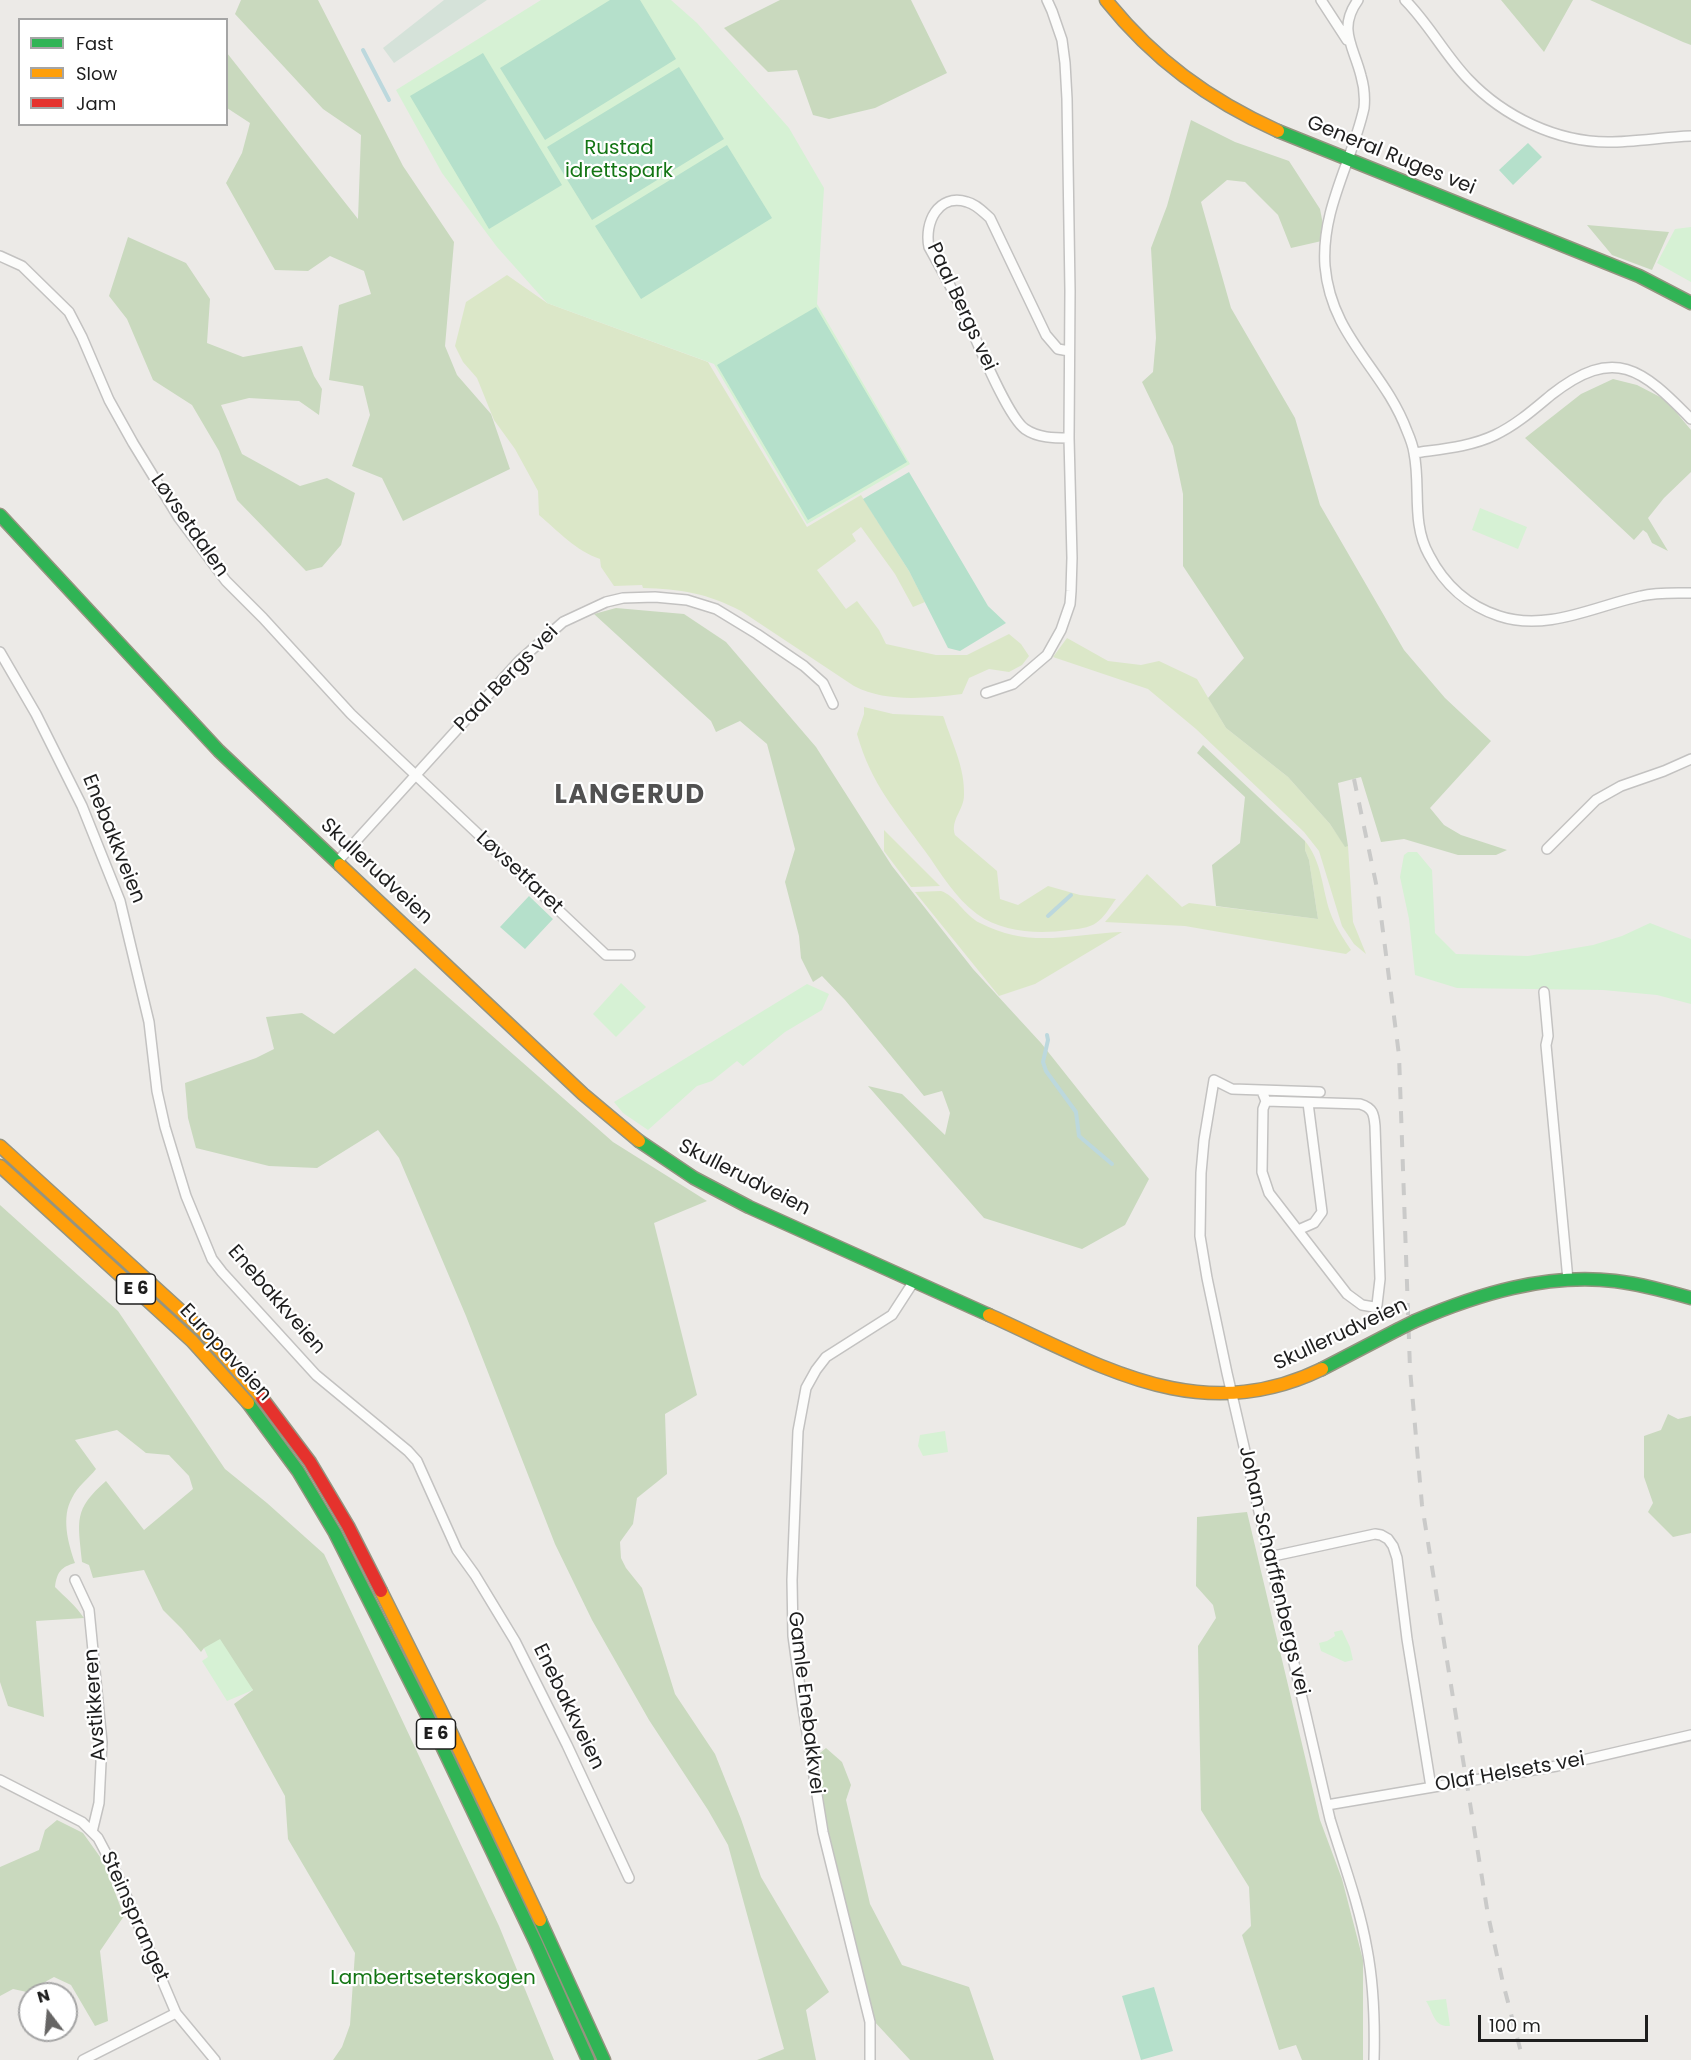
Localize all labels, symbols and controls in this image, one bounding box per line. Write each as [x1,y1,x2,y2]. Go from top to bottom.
legend [18,18,228,126]
text: Fast [76,31,113,56]
text: Slow [76,61,117,86]
text: Jam [76,91,116,116]
street label: General Ruges vei [1303,111,1479,201]
park label: Rustad idrettspark [565,137,673,184]
street label: Paal Bergs vei [921,239,1001,375]
street label: Løvsetdalen [145,470,233,582]
street label: Paal Bergs vei [450,621,564,737]
street label: Enebakkveien [76,771,150,907]
district label: LANGERUD [554,780,706,812]
street label: Skullerudveien [315,814,437,930]
street label: Løvsetfaret [471,827,567,919]
street label: Skullerudveien [674,1134,814,1222]
street label: Enebakkveien [222,1240,330,1360]
road number: E 6 [116,1274,156,1304]
street label: Skullerudveien [1270,1294,1412,1376]
street label: Europaveien [174,1299,276,1407]
street label: Johan Scharffenbergs vei [1233,1444,1313,1698]
street label: Gamle Enebakkvei [782,1610,828,1796]
street label: Enebakkveien [527,1640,609,1774]
street label: Avstikkeren [80,1648,112,1762]
road number: E 6 [416,1719,456,1749]
street label: Olaf Helsets vei [1433,1748,1587,1798]
street label: Steinspranget [95,1848,173,1986]
park label: Lambertseterskogen [330,1967,536,1991]
north arrow [18,1982,78,2042]
text: N [34,1983,52,2009]
scale bar [1481,2003,1650,2041]
text: 100 m [1489,2013,1541,2038]

